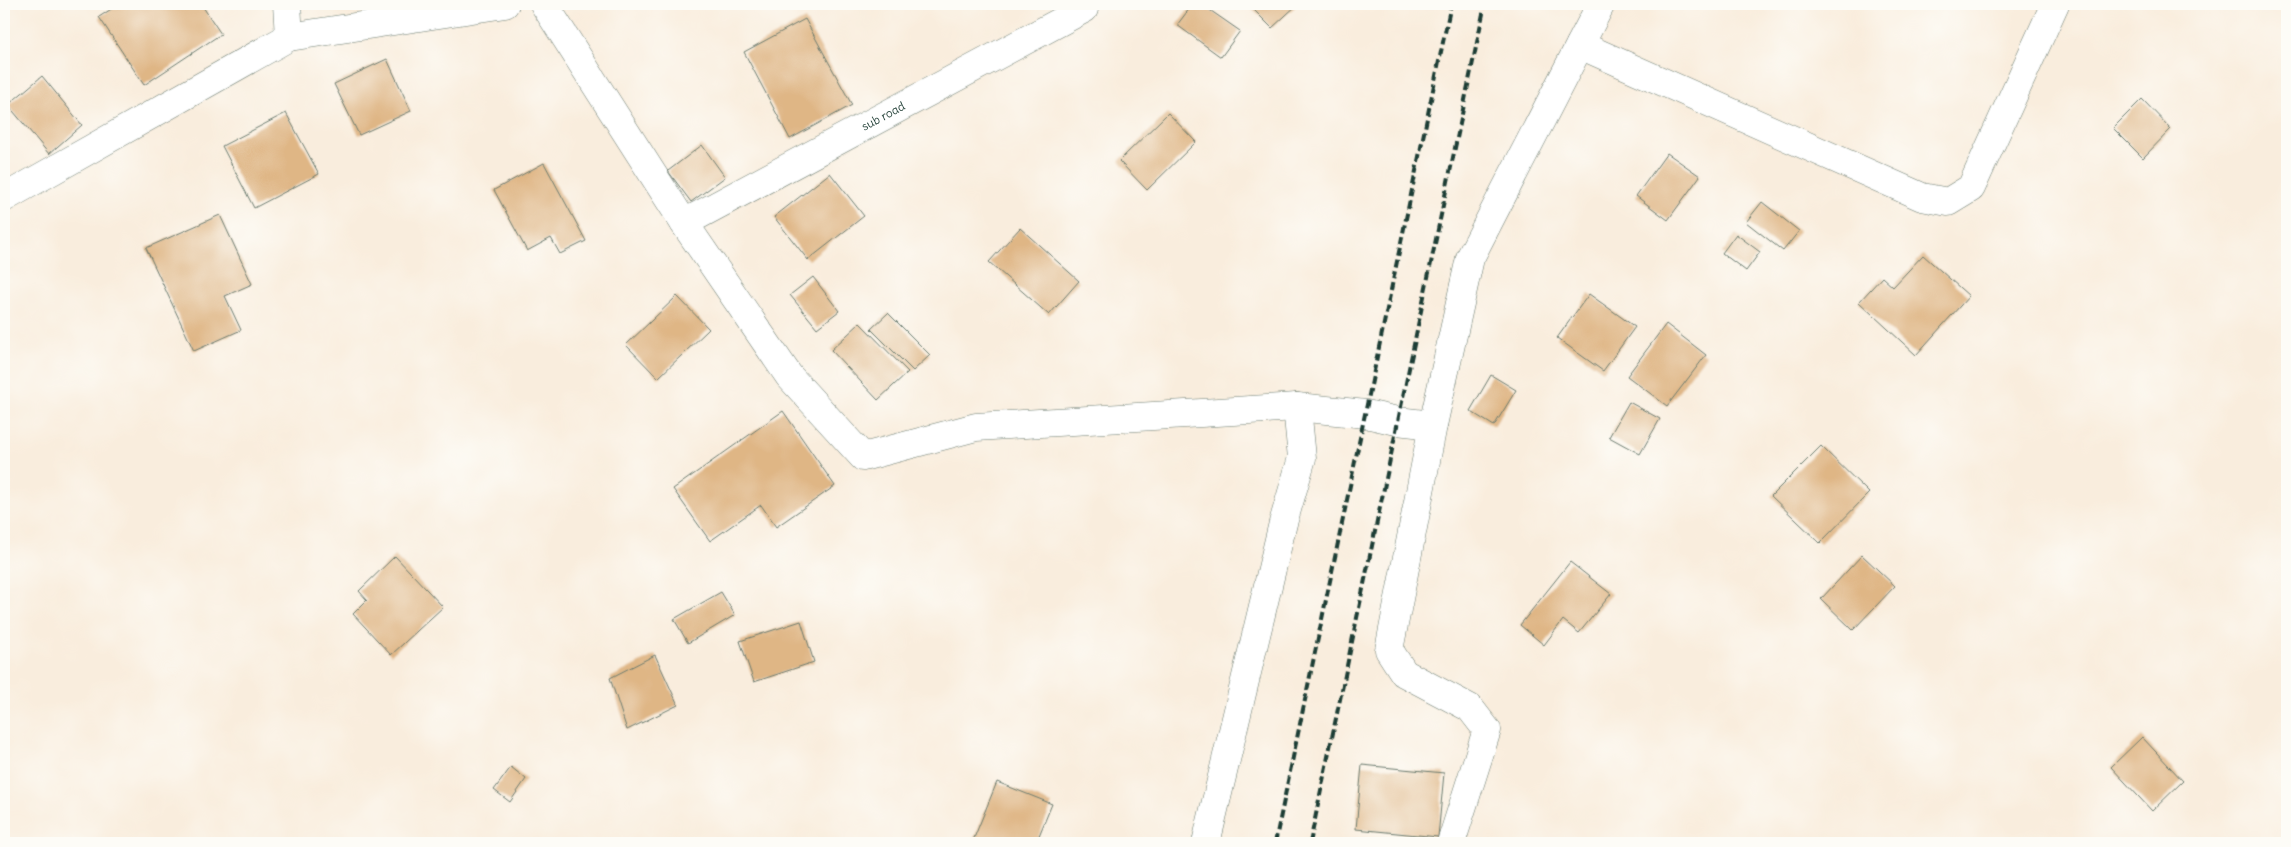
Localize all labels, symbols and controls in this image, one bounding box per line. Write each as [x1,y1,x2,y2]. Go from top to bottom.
street label: sub road [859,98,907,134]

